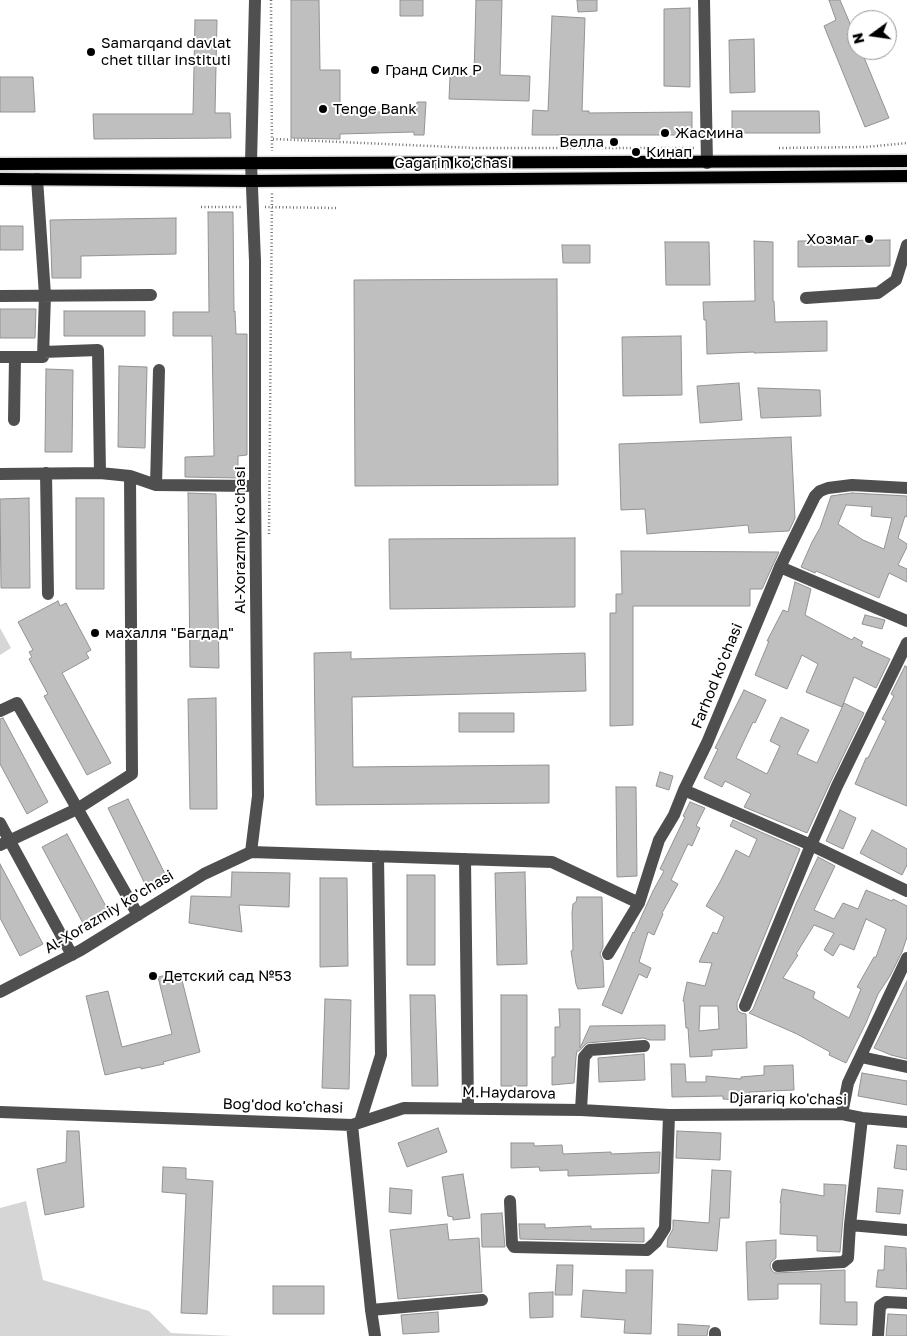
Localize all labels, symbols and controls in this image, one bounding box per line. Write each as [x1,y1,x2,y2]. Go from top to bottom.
north arrow [847,10,897,60]
text: N [848,31,867,46]
place label: Samarqand davlat chet tillar instituti [101,34,231,69]
marker: Samarqand davlat chet tillar instituti [85,46,97,58]
place label: Гранд Силк Р [385,61,482,79]
marker: Гранд Силк Р [369,64,381,76]
place label: Tenge Bank [333,100,417,118]
marker: Tenge Bank [317,103,329,115]
place label: Жасмина [675,124,743,142]
marker: Жасмина [659,127,671,139]
place label: Велла [559,133,604,151]
marker: Велла [608,136,620,148]
place label: Кинап [646,143,692,161]
marker: Кинап [630,146,642,158]
street label: Gagarin ko'chasi [394,154,512,172]
place label: Хозмаг [806,230,859,248]
marker: Хозмаг [863,233,875,245]
street label: Al-Xorazmiy ko'chasi [231,466,249,614]
street label: Farhod ko'chasi [688,621,746,731]
place label: махалля "Багдад" [105,624,234,642]
marker: махалля "Багдад" [89,627,101,639]
street label: Al-Xorazmiy ko'chasi [41,866,177,958]
place label: Детский сад №53 [163,967,292,985]
marker: Детский сад №53 [147,970,159,982]
street label: M.Haydarova [462,1083,556,1103]
street label: Djarariq ko'chasi [729,1089,847,1109]
street label: Bog'dod ko'chasi [222,1095,344,1117]

